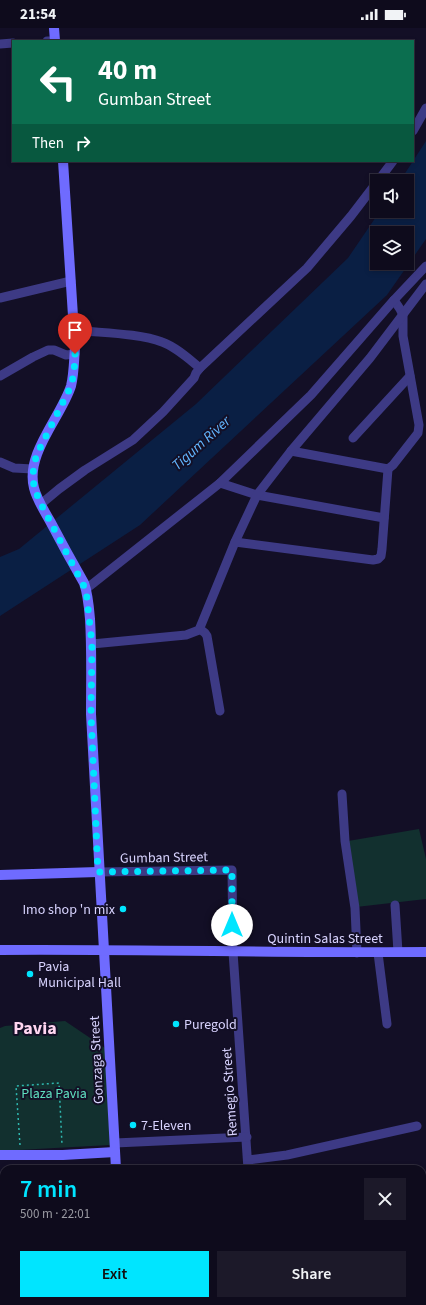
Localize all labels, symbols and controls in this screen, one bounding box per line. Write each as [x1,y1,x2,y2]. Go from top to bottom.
text: 21:54 [20,4,56,25]
text: 40 m [98,50,157,90]
icon: left [32,56,84,108]
text: Gumban Street [98,87,211,112]
icon: right [72,132,94,154]
text: Then [32,133,64,154]
map controls [370,174,414,270]
button: sound [370,174,414,218]
button: layers [370,226,414,270]
pin [58,313,92,354]
icon: arrive [64,319,86,341]
water label: Tigum River [167,411,236,476]
street label: Gumban Street [120,847,208,869]
place label: Imo shop 'n mix [22,900,116,920]
marker: Imo shop 'n mix [118,904,128,914]
position arrow [211,904,253,946]
street label: Quintin Salas Street [267,929,383,949]
place label: Pavia Municipal Hall [38,957,121,993]
marker: Pavia Municipal Hall [25,969,35,979]
street label: Gonzaga Street [85,1015,109,1105]
place label: Puregold [184,1015,237,1035]
district label: Pavia [13,1016,57,1041]
marker: Puregold [171,1019,181,1029]
street label: Remegio Street [217,1047,243,1137]
park label: Plaza Pavia [21,1084,87,1104]
place label: 7-Eleven [141,1116,191,1136]
marker: 7-Eleven [128,1120,138,1130]
text: 7 min [20,1172,77,1207]
button: close [364,1178,406,1220]
text: 500 m · 22:01 [20,1205,90,1223]
button: Exit [20,1251,209,1297]
button: Share [217,1251,406,1297]

